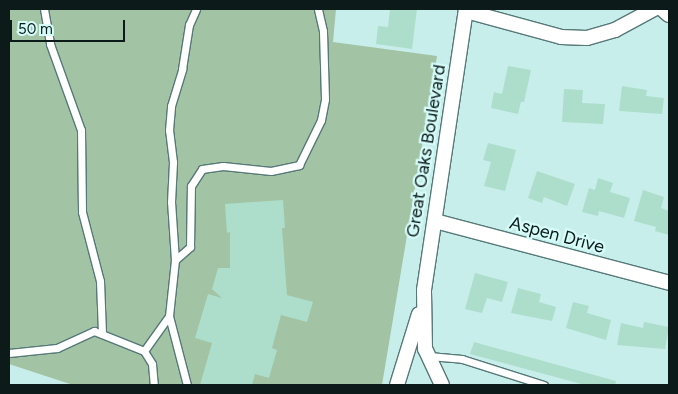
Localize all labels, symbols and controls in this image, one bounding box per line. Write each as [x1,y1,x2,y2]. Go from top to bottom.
scale bar [12,10,128,42]
text: 50 m [18,20,53,38]
street label: Great Oaks Boulevard [402,63,450,239]
street label: Aspen Drive [507,212,607,258]

